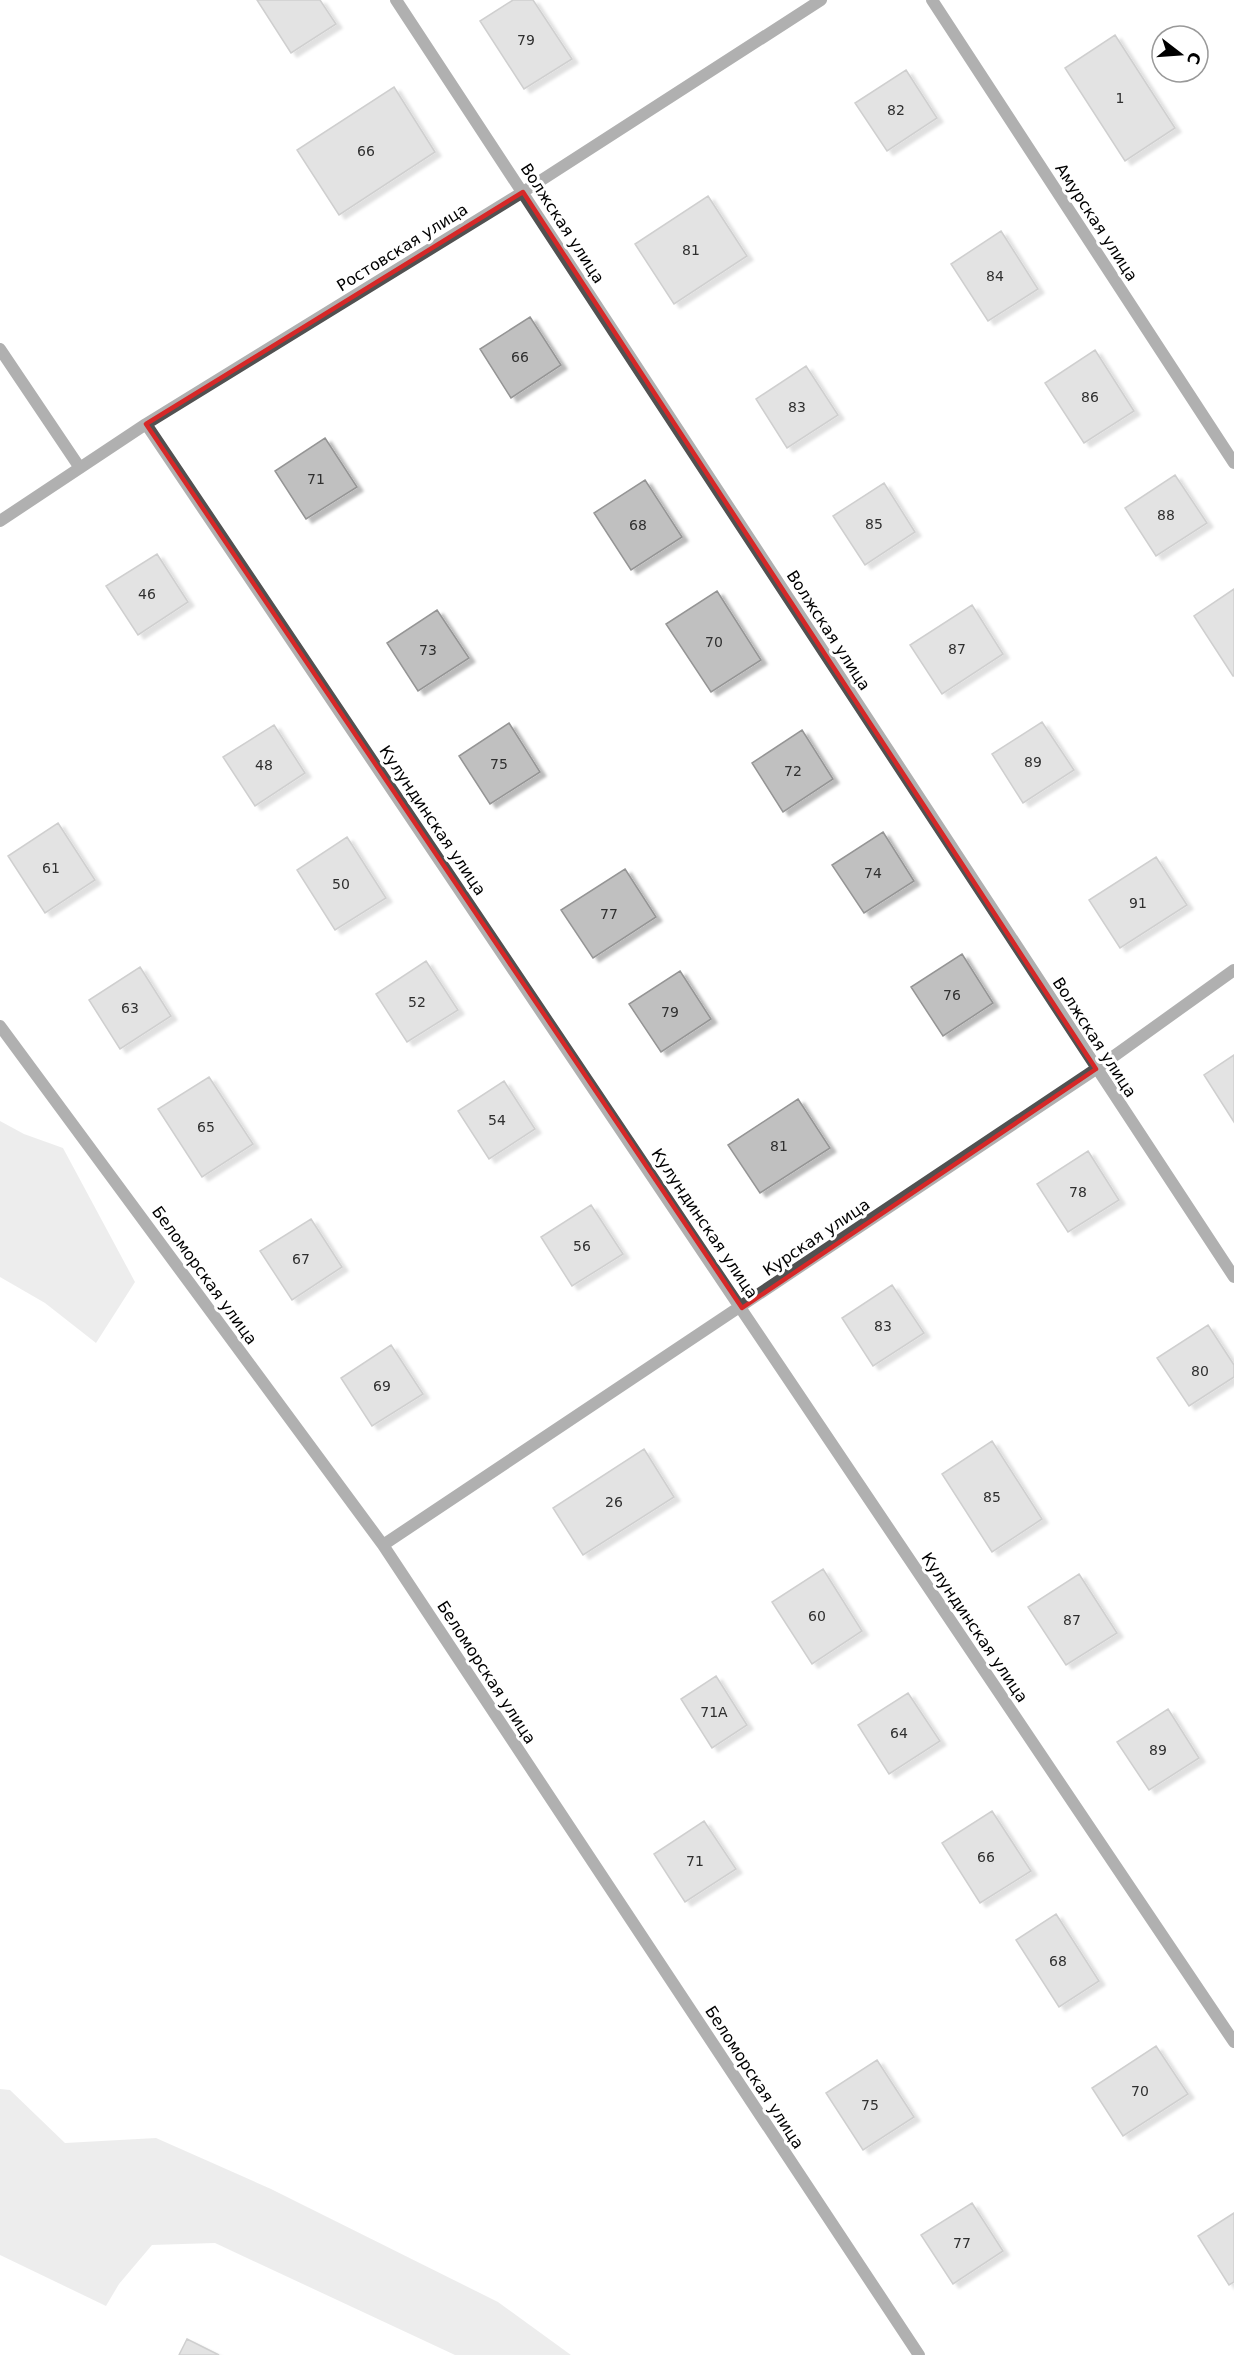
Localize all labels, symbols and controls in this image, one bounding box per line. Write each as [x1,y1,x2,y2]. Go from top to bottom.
north arrow [1150,24,1210,84]
house number: 79 [517,32,535,48]
text: С [1183,50,1205,67]
house number: 1 [1116,90,1124,106]
house number: 82 [887,102,905,118]
house number: 66 [357,143,375,159]
street label: Волжская улица [517,160,608,287]
street label: Амурская улица [1051,160,1142,285]
street label: Ростовская улица [333,199,471,295]
house number: 81 [682,242,700,258]
house number: 84 [986,268,1004,284]
house number: 66 [511,349,529,365]
house number: 86 [1081,389,1099,405]
house number: 83 [788,399,806,415]
house number: 71 [307,471,325,487]
house number: 88 [1157,507,1175,523]
house number: 85 [865,516,883,532]
house number: 68 [629,517,647,533]
street label: Волжская улица [783,567,874,694]
house number: 46 [138,586,156,602]
house number: 70 [705,634,723,650]
house number: 87 [948,641,966,657]
house number: 73 [419,642,437,658]
street label: Кулундинская улица [375,742,490,899]
house number: 89 [1024,754,1042,770]
house number: 75 [490,756,508,772]
house number: 48 [255,757,273,773]
house number: 72 [784,763,802,779]
house number: 61 [42,860,60,876]
house number: 74 [864,865,882,881]
house number: 50 [332,876,350,892]
house number: 91 [1129,895,1147,911]
house number: 77 [600,906,618,922]
street label: Волжская улица [1049,974,1140,1101]
house number: 76 [943,987,961,1003]
house number: 52 [408,994,426,1010]
house number: 63 [121,1000,139,1016]
house number: 79 [661,1004,679,1020]
house number: 54 [488,1112,506,1128]
house number: 65 [197,1119,215,1135]
house number: 81 [770,1138,788,1154]
street label: Кулундинская улица [647,1145,762,1302]
house number: 78 [1069,1184,1087,1200]
street label: Курская улица [759,1195,873,1280]
street label: Беломорская улица [148,1202,261,1348]
house number: 56 [573,1238,591,1254]
house number: 67 [292,1251,310,1267]
house number: 83 [874,1318,892,1334]
house number: 80 [1191,1363,1209,1379]
house number: 69 [373,1378,391,1394]
house number: 85 [983,1489,1001,1505]
house number: 26 [605,1494,623,1510]
street label: Кулундинская улица [917,1549,1032,1706]
street label: Беломорская улица [433,1597,540,1747]
house number: 60 [808,1608,826,1624]
house number: 87 [1063,1612,1081,1628]
house number: 71А [700,1704,728,1720]
house number: 64 [890,1725,908,1741]
house number: 89 [1149,1742,1167,1758]
house number: 66 [977,1849,995,1865]
house number: 71 [686,1853,704,1869]
house number: 68 [1049,1953,1067,1969]
street label: Беломорская улица [701,2002,808,2152]
house number: 70 [1131,2083,1149,2099]
house number: 75 [861,2097,879,2113]
house number: 77 [953,2235,971,2251]

